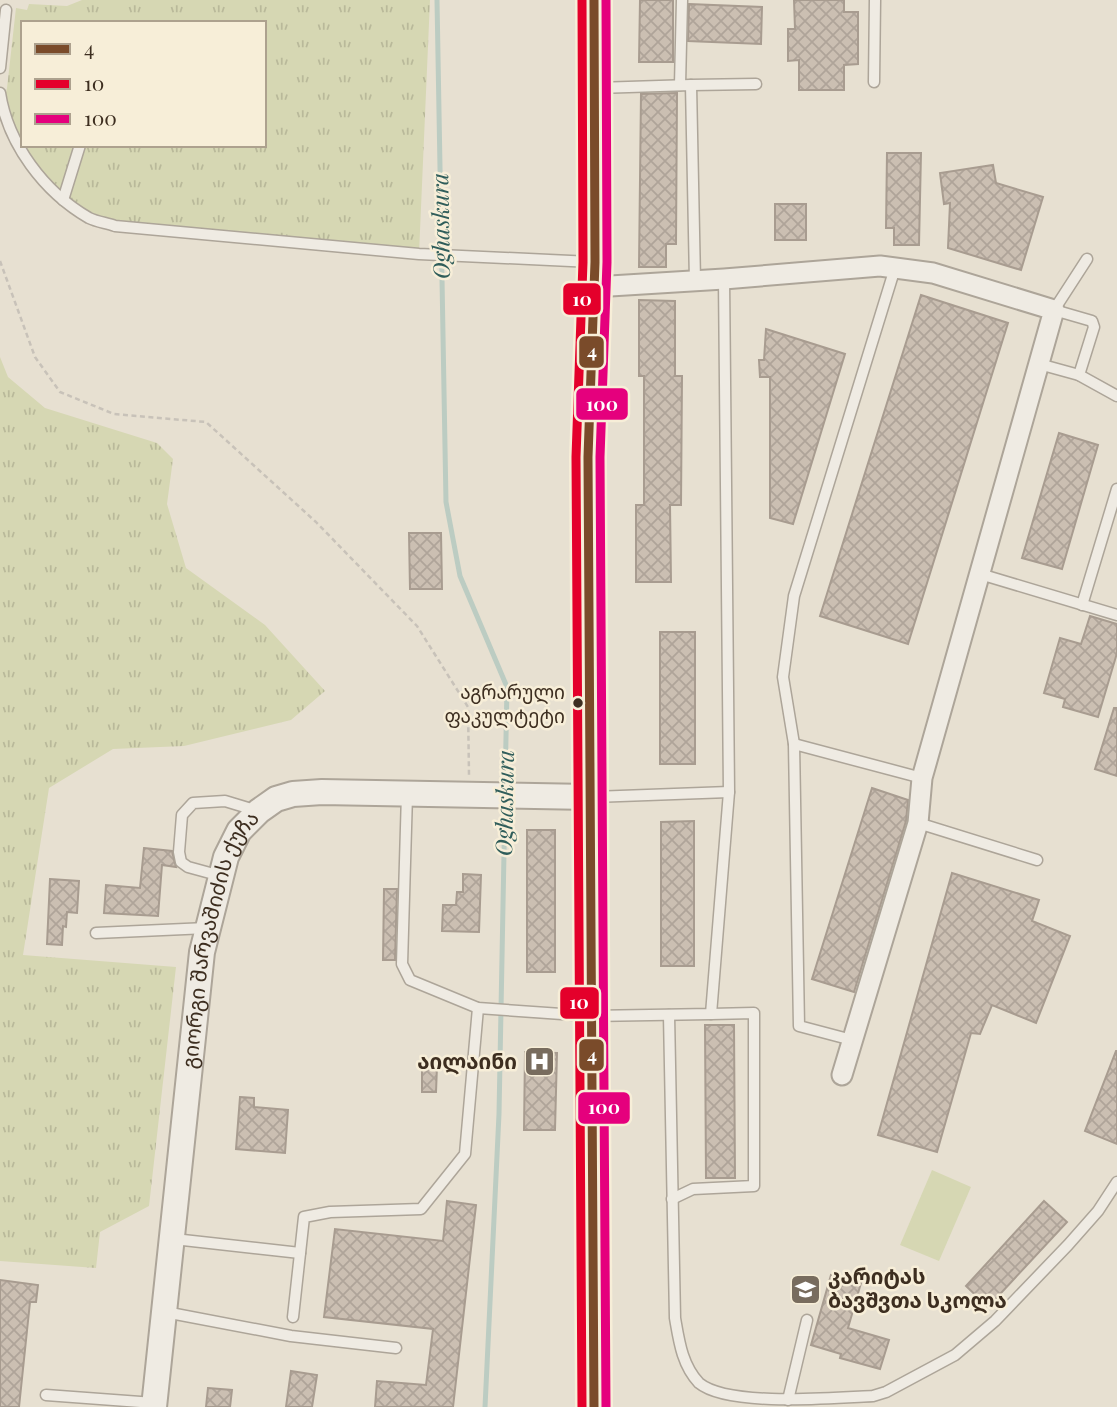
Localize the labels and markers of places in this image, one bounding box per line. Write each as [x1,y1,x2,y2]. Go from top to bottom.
place label: აგრარული ფაკულტეტი [444,678,565,729]
marker: აგრარული ფაკულტეტი [571,696,585,710]
hospital icon: აილაინი [523,1045,557,1079]
place label: აილაინი [417,1046,517,1075]
place label: კარიტას ბავშვთა სკოლა [828,1261,1007,1314]
school or university icon: კარიტას ბავშვთა სკოლა [788,1272,822,1306]

